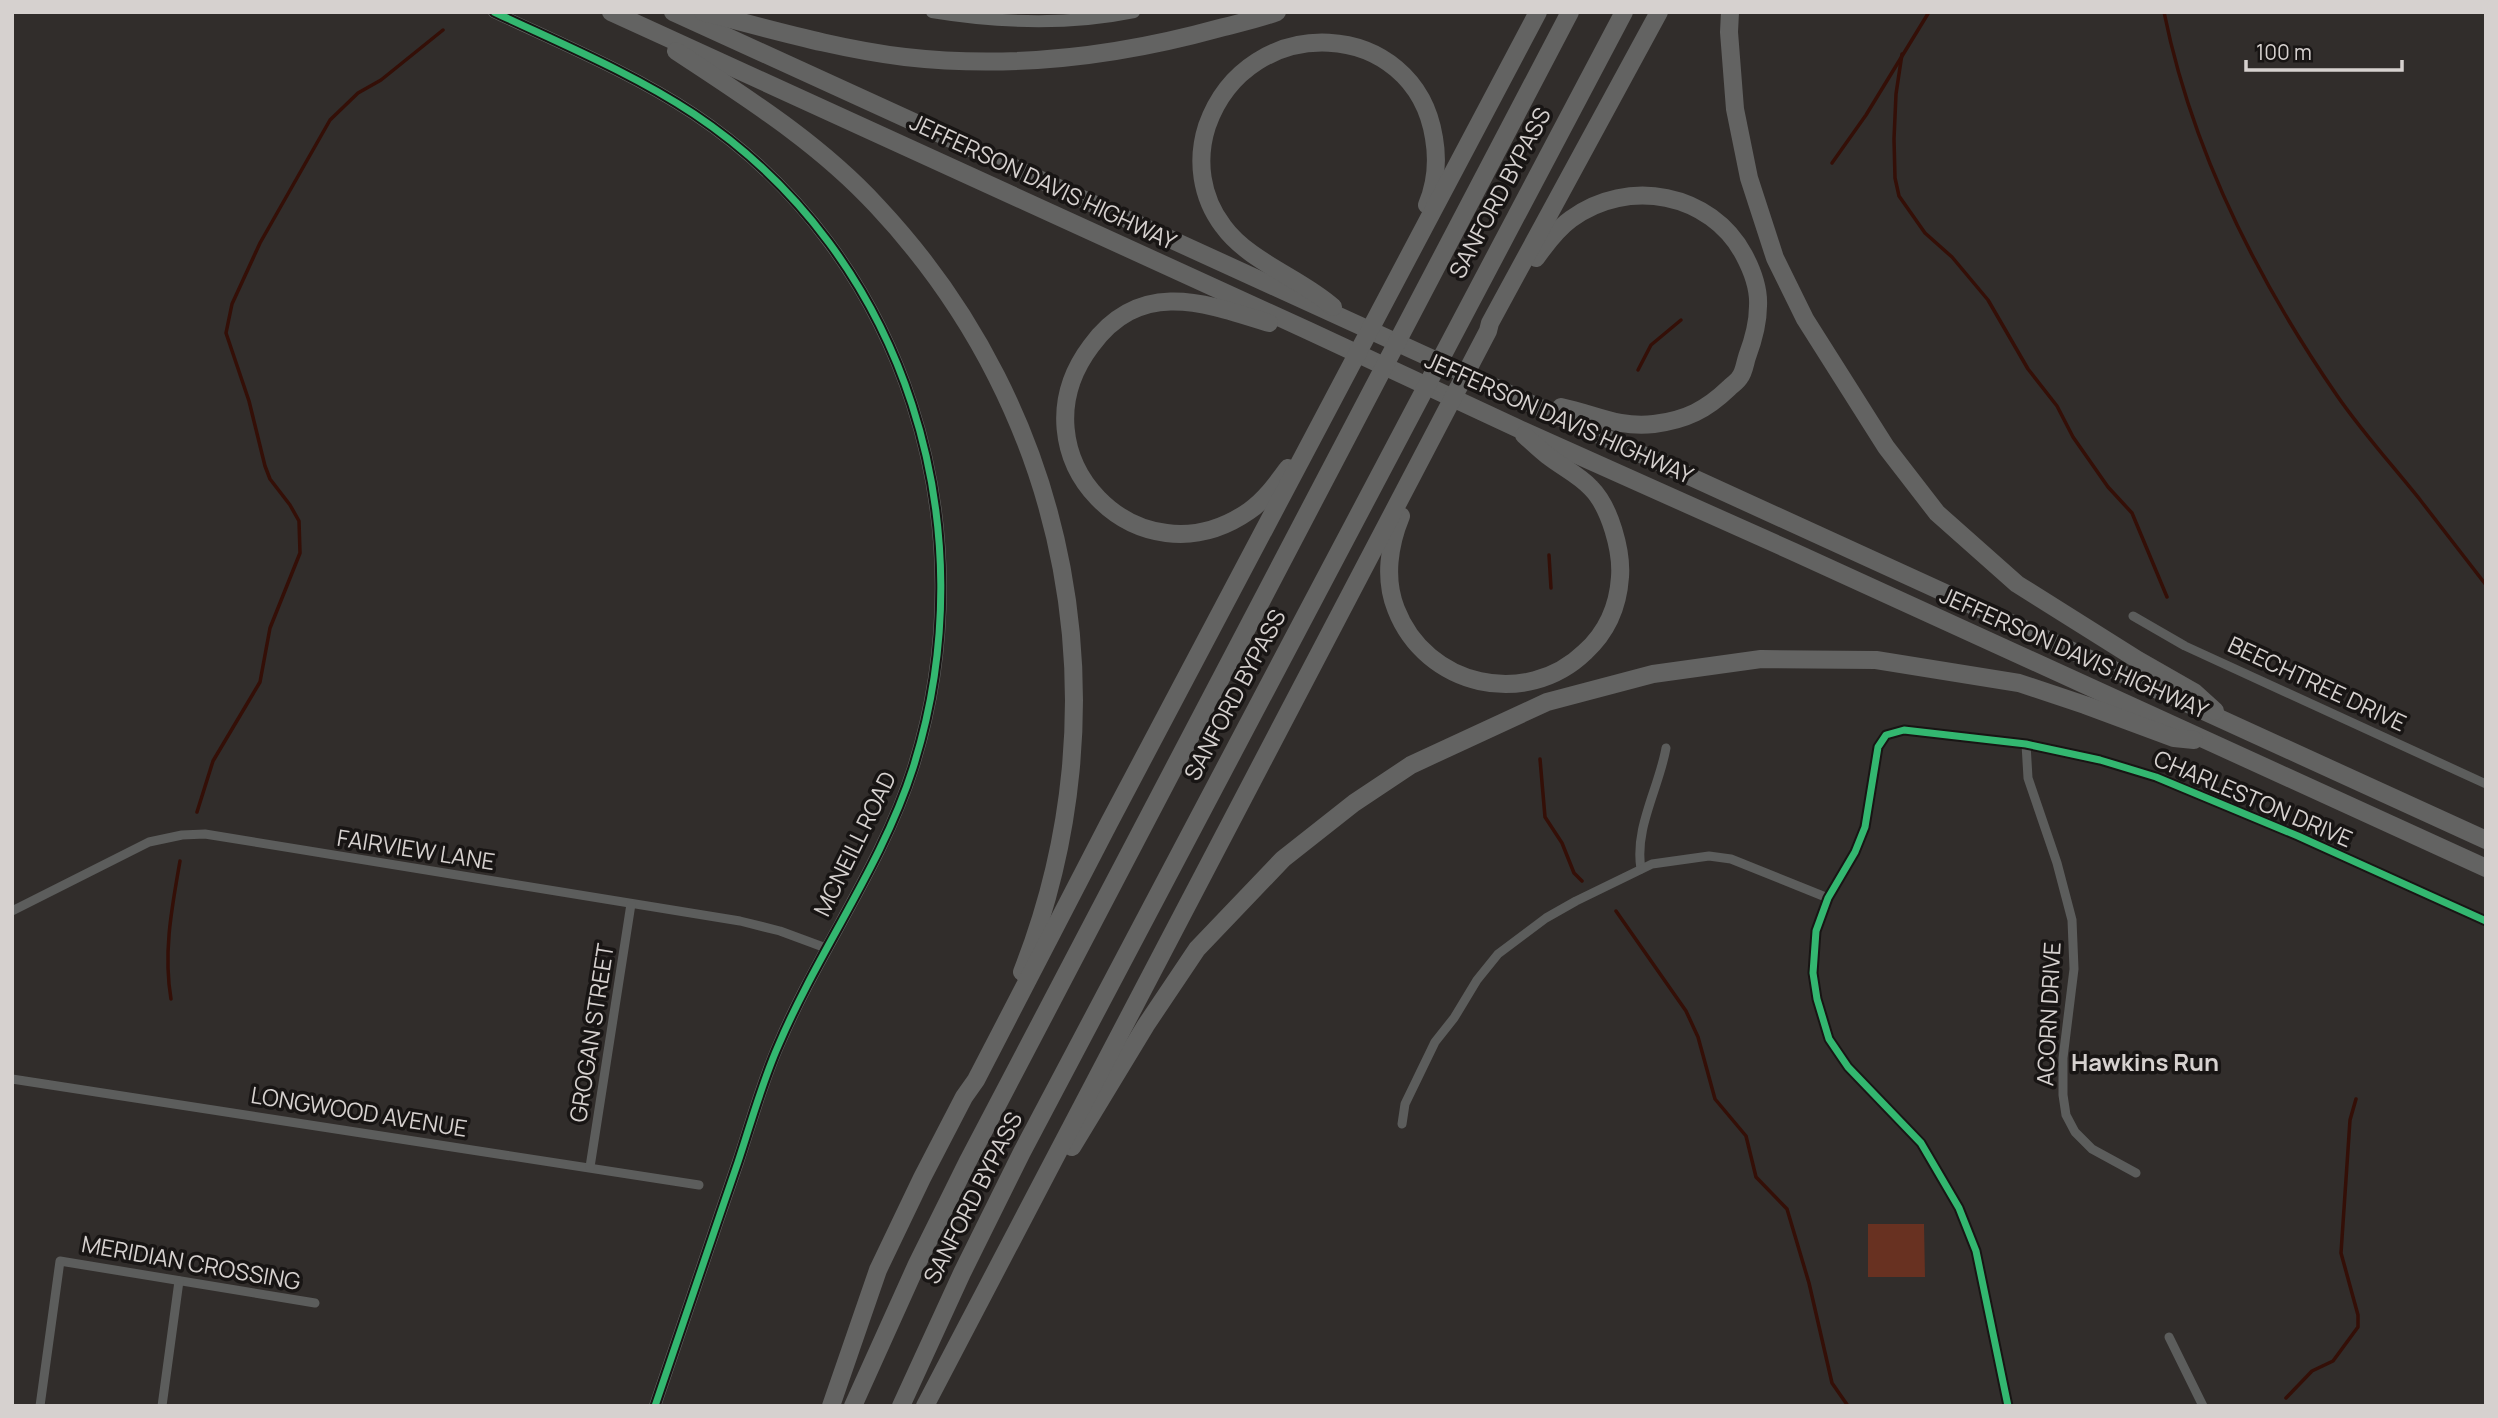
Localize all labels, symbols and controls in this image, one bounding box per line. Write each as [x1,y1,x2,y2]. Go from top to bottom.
scale bar [2246,28,2402,72]
text: 100 m [2256,38,2312,66]
street label: SANFORD BYPASS [1441,102,1558,283]
street label: JEFFERSON DAVIS HIGHWAY [905,105,1182,257]
street label: JEFFERSON DAVIS HIGHWAY [1420,343,1699,491]
street label: JEFFERSON DAVIS HIGHWAY [1935,578,2214,726]
street label: SANFORD BYPASS [1176,604,1293,785]
street label: BEECHTREE DRIVE [2223,628,2412,738]
street label: CHARLESTON DRIVE [2149,742,2358,854]
street label: MCNEILL ROAD [805,766,903,921]
street label: FAIRVIEW LANE [335,821,497,877]
street label: GROGAN STREET [561,941,621,1124]
street label: ACORN DRIVE [2028,941,2068,1087]
district label: Hawkins Run [2071,1045,2219,1078]
street label: LONGWOOD AVENUE [249,1078,470,1144]
street label: SANFORD BYPASS [915,1106,1029,1289]
street label: MERIDIAN CROSSING [79,1227,303,1297]

